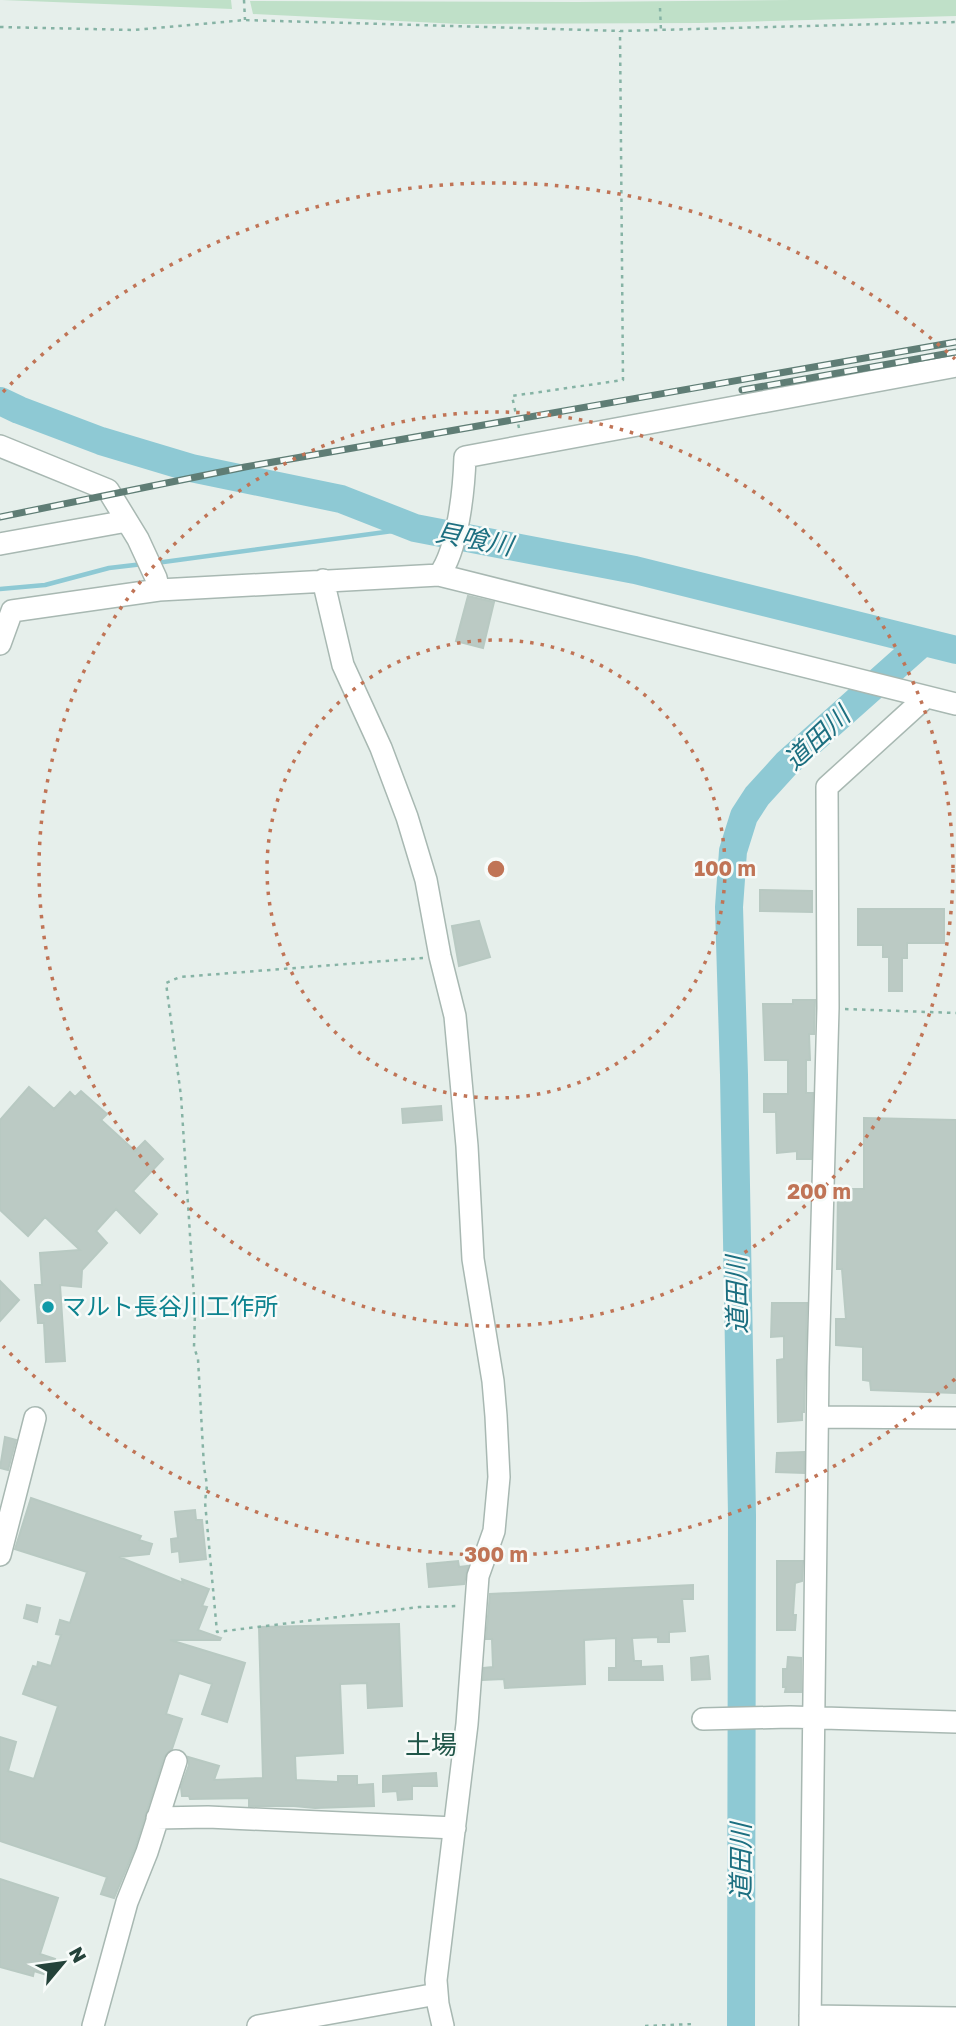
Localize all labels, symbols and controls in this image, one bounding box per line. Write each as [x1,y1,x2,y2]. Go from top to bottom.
water label: 貝喰川 [433,516,518,562]
water label: 道田川 [778,698,858,776]
text: 100 m [694,855,756,881]
centre of rings [484,857,508,881]
text: 200 m [787,1178,851,1204]
water label: 道田川 [720,1253,753,1334]
place label: マルト長谷川工作所 [62,1291,278,1320]
marker: マルト長谷川工作所 [40,1299,56,1315]
text: 300 m [464,1541,528,1567]
district label: 土場 [405,1729,457,1760]
water label: 道田川 [725,1820,756,1901]
north arrow [28,1928,98,1998]
text: N [65,1943,92,1966]

